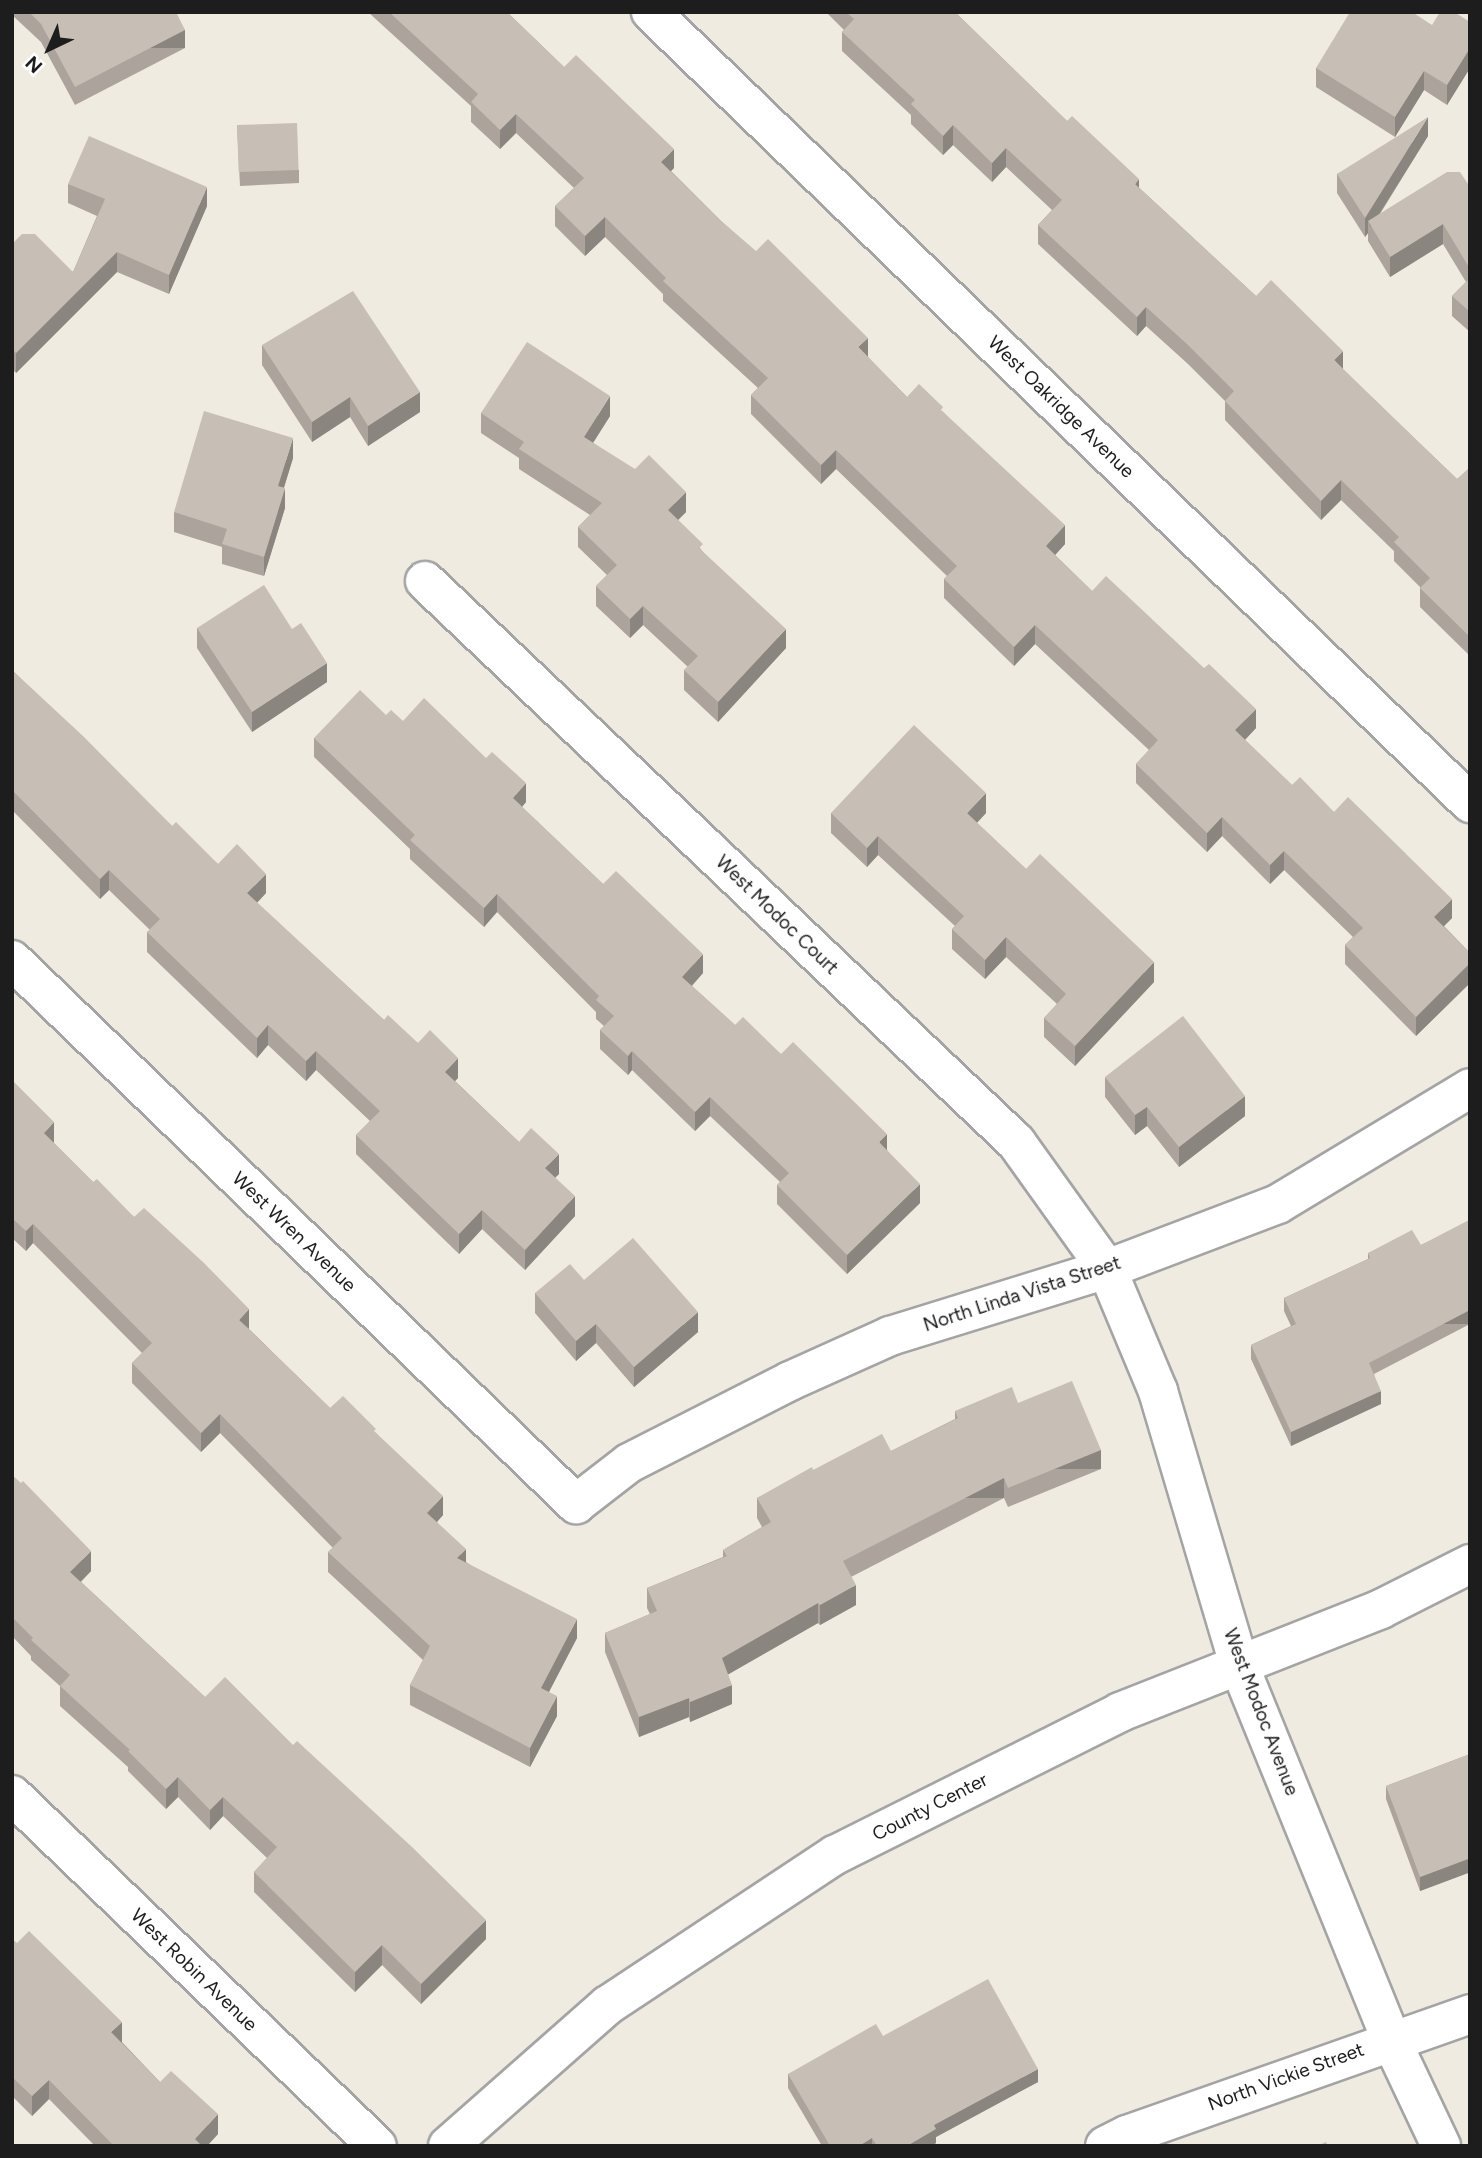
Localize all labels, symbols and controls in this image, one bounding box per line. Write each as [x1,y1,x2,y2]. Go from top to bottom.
north arrow [14,14,84,84]
text: N [21,51,47,78]
street label: West Oakridge Avenue [983,331,1139,483]
street label: West Modoc Court [711,851,843,979]
street label: West Wren Avenue [227,1167,361,1297]
street label: North Linda Vista Street [920,1251,1124,1337]
street label: West Modoc Avenue [1219,1625,1303,1799]
street label: County Center [869,1768,991,1846]
street label: West Robin Avenue [126,1904,262,2036]
street label: North Vickie Street [1205,2038,1367,2116]

